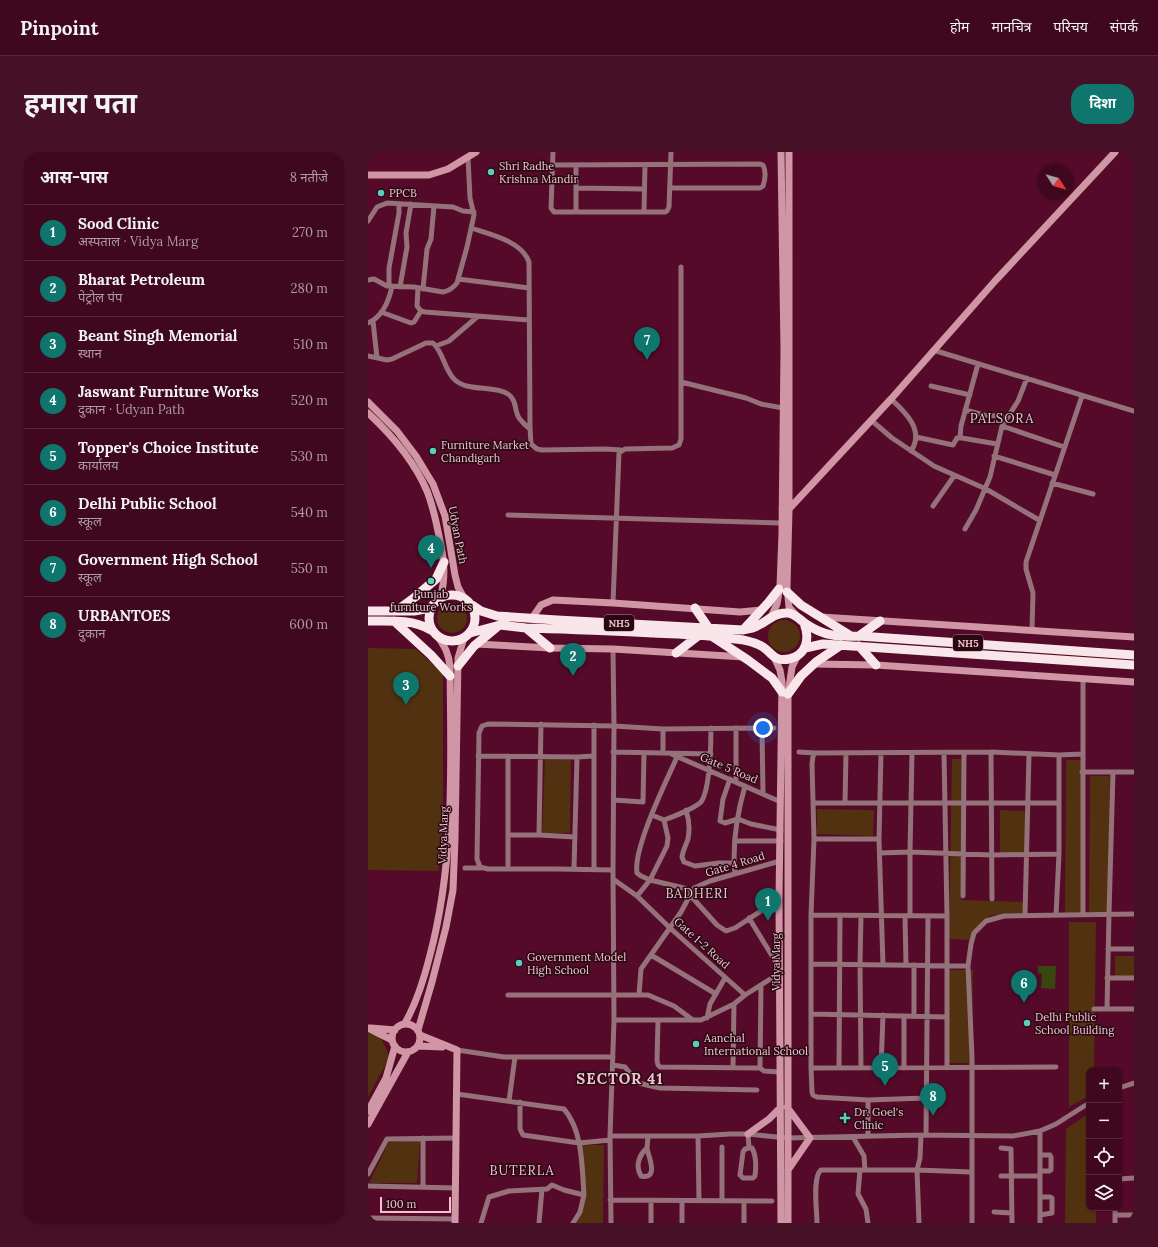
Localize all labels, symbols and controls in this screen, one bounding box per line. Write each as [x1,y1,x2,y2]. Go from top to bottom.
text: Pinpoint [20,16,99,40]
text: होम [950,18,969,36]
text: मानचित्र [991,18,1032,36]
text: परिचय [1054,18,1088,36]
text: संपर्क [1110,18,1138,36]
button: दिशा [1071,84,1134,124]
text: हमारा पता [24,85,137,121]
place label: Shri Radhe Krishna Mandir [499,159,578,186]
north arrow [1038,164,1074,200]
text: आस-पास [40,166,108,188]
marker: Shri Radhe Krishna Mandir [486,167,496,177]
text: 8 नतीजे [290,169,328,186]
place label: PPCB [389,186,417,200]
marker: PPCB [376,188,386,198]
text: Sood Clinic [78,214,159,233]
text: 1 [50,224,56,241]
text: 270 m [292,224,328,241]
text: अस्पताल · Vidya Marg [78,233,198,250]
text: Bharat Petroleum [78,270,205,289]
text: 2 [50,280,56,297]
text: 280 m [291,280,328,297]
text: पेट्रोल पंप [78,289,122,306]
text: Beant Singh Memorial [78,326,238,345]
pin: 7 [634,327,660,360]
text: 3 [49,336,57,353]
text: 510 m [293,336,328,353]
text: स्थान [78,345,102,362]
text: Jaswant Furniture Works [78,382,259,401]
text: 4 [49,392,57,409]
text: 520 m [291,392,328,409]
text: दुकान · Udyan Path [78,401,185,418]
district label: PALSORA [970,410,1034,427]
text: Topper's Choice Institute [78,438,259,457]
place label: Furniture Market Chandigarh [441,438,530,465]
marker: Furniture Market Chandigarh [428,446,438,456]
text: 5 [49,448,57,465]
text: 530 m [291,448,328,465]
text: कार्यालय [78,457,119,474]
text: Delhi Public School [78,494,217,513]
text: 6 [49,504,57,521]
text: 540 m [291,504,328,521]
street label: Udyan Path [446,505,471,566]
text: स्कूल [78,513,102,530]
pin: 4 [418,535,444,568]
text: Government High School [78,550,258,569]
text: 7 [50,560,56,577]
text: 550 m [291,560,328,577]
text: स्कूल [78,569,102,586]
marker: Punjab furniture Works [426,576,436,586]
place label: Punjab furniture Works [390,587,472,614]
text: URBANTOES [78,606,170,625]
road number: NH5 [604,615,634,631]
text: 8 [49,616,57,633]
text: 600 m [289,616,328,633]
text: दुकान [78,625,105,642]
road number: NH5 [953,635,983,651]
pin: 2 [560,643,586,676]
pin: 3 [393,672,419,705]
your location [753,718,773,738]
street label: Gate 5 Road [698,750,760,787]
street label: Vidya Marg [435,805,451,865]
street label: Gate 4 Road [704,848,767,880]
district label: BADHERI [665,885,729,902]
pin: 1 [755,888,781,921]
street label: Gate 1-2 Road [671,914,733,972]
street label: Vidya Marg [769,932,783,992]
place label: Government Model High School [527,950,626,977]
marker: Government Model High School [514,958,524,968]
pin: 6 [1011,970,1037,1003]
place label: Delhi Public School Building [1035,1010,1115,1037]
marker: Delhi Public School Building [1022,1018,1032,1028]
place label: Aanchal International School [703,1031,808,1058]
marker: Aanchal International School [691,1039,701,1049]
pin: 5 [872,1053,898,1086]
map controls [1086,1067,1122,1211]
button: + [1086,1067,1122,1103]
district label: SECTOR 41 [576,1069,664,1088]
pin: 8 [920,1083,946,1116]
button: − [1086,1103,1122,1139]
place label: Dr. Goel's Clinic [854,1105,903,1132]
marker: Dr. Goel's Clinic [839,1112,851,1124]
button: locate [1086,1139,1122,1175]
district label: BUTERLA [489,1162,555,1179]
button: layers [1086,1175,1122,1211]
scale bar [380,1195,451,1214]
text: 100 m [386,1197,416,1211]

